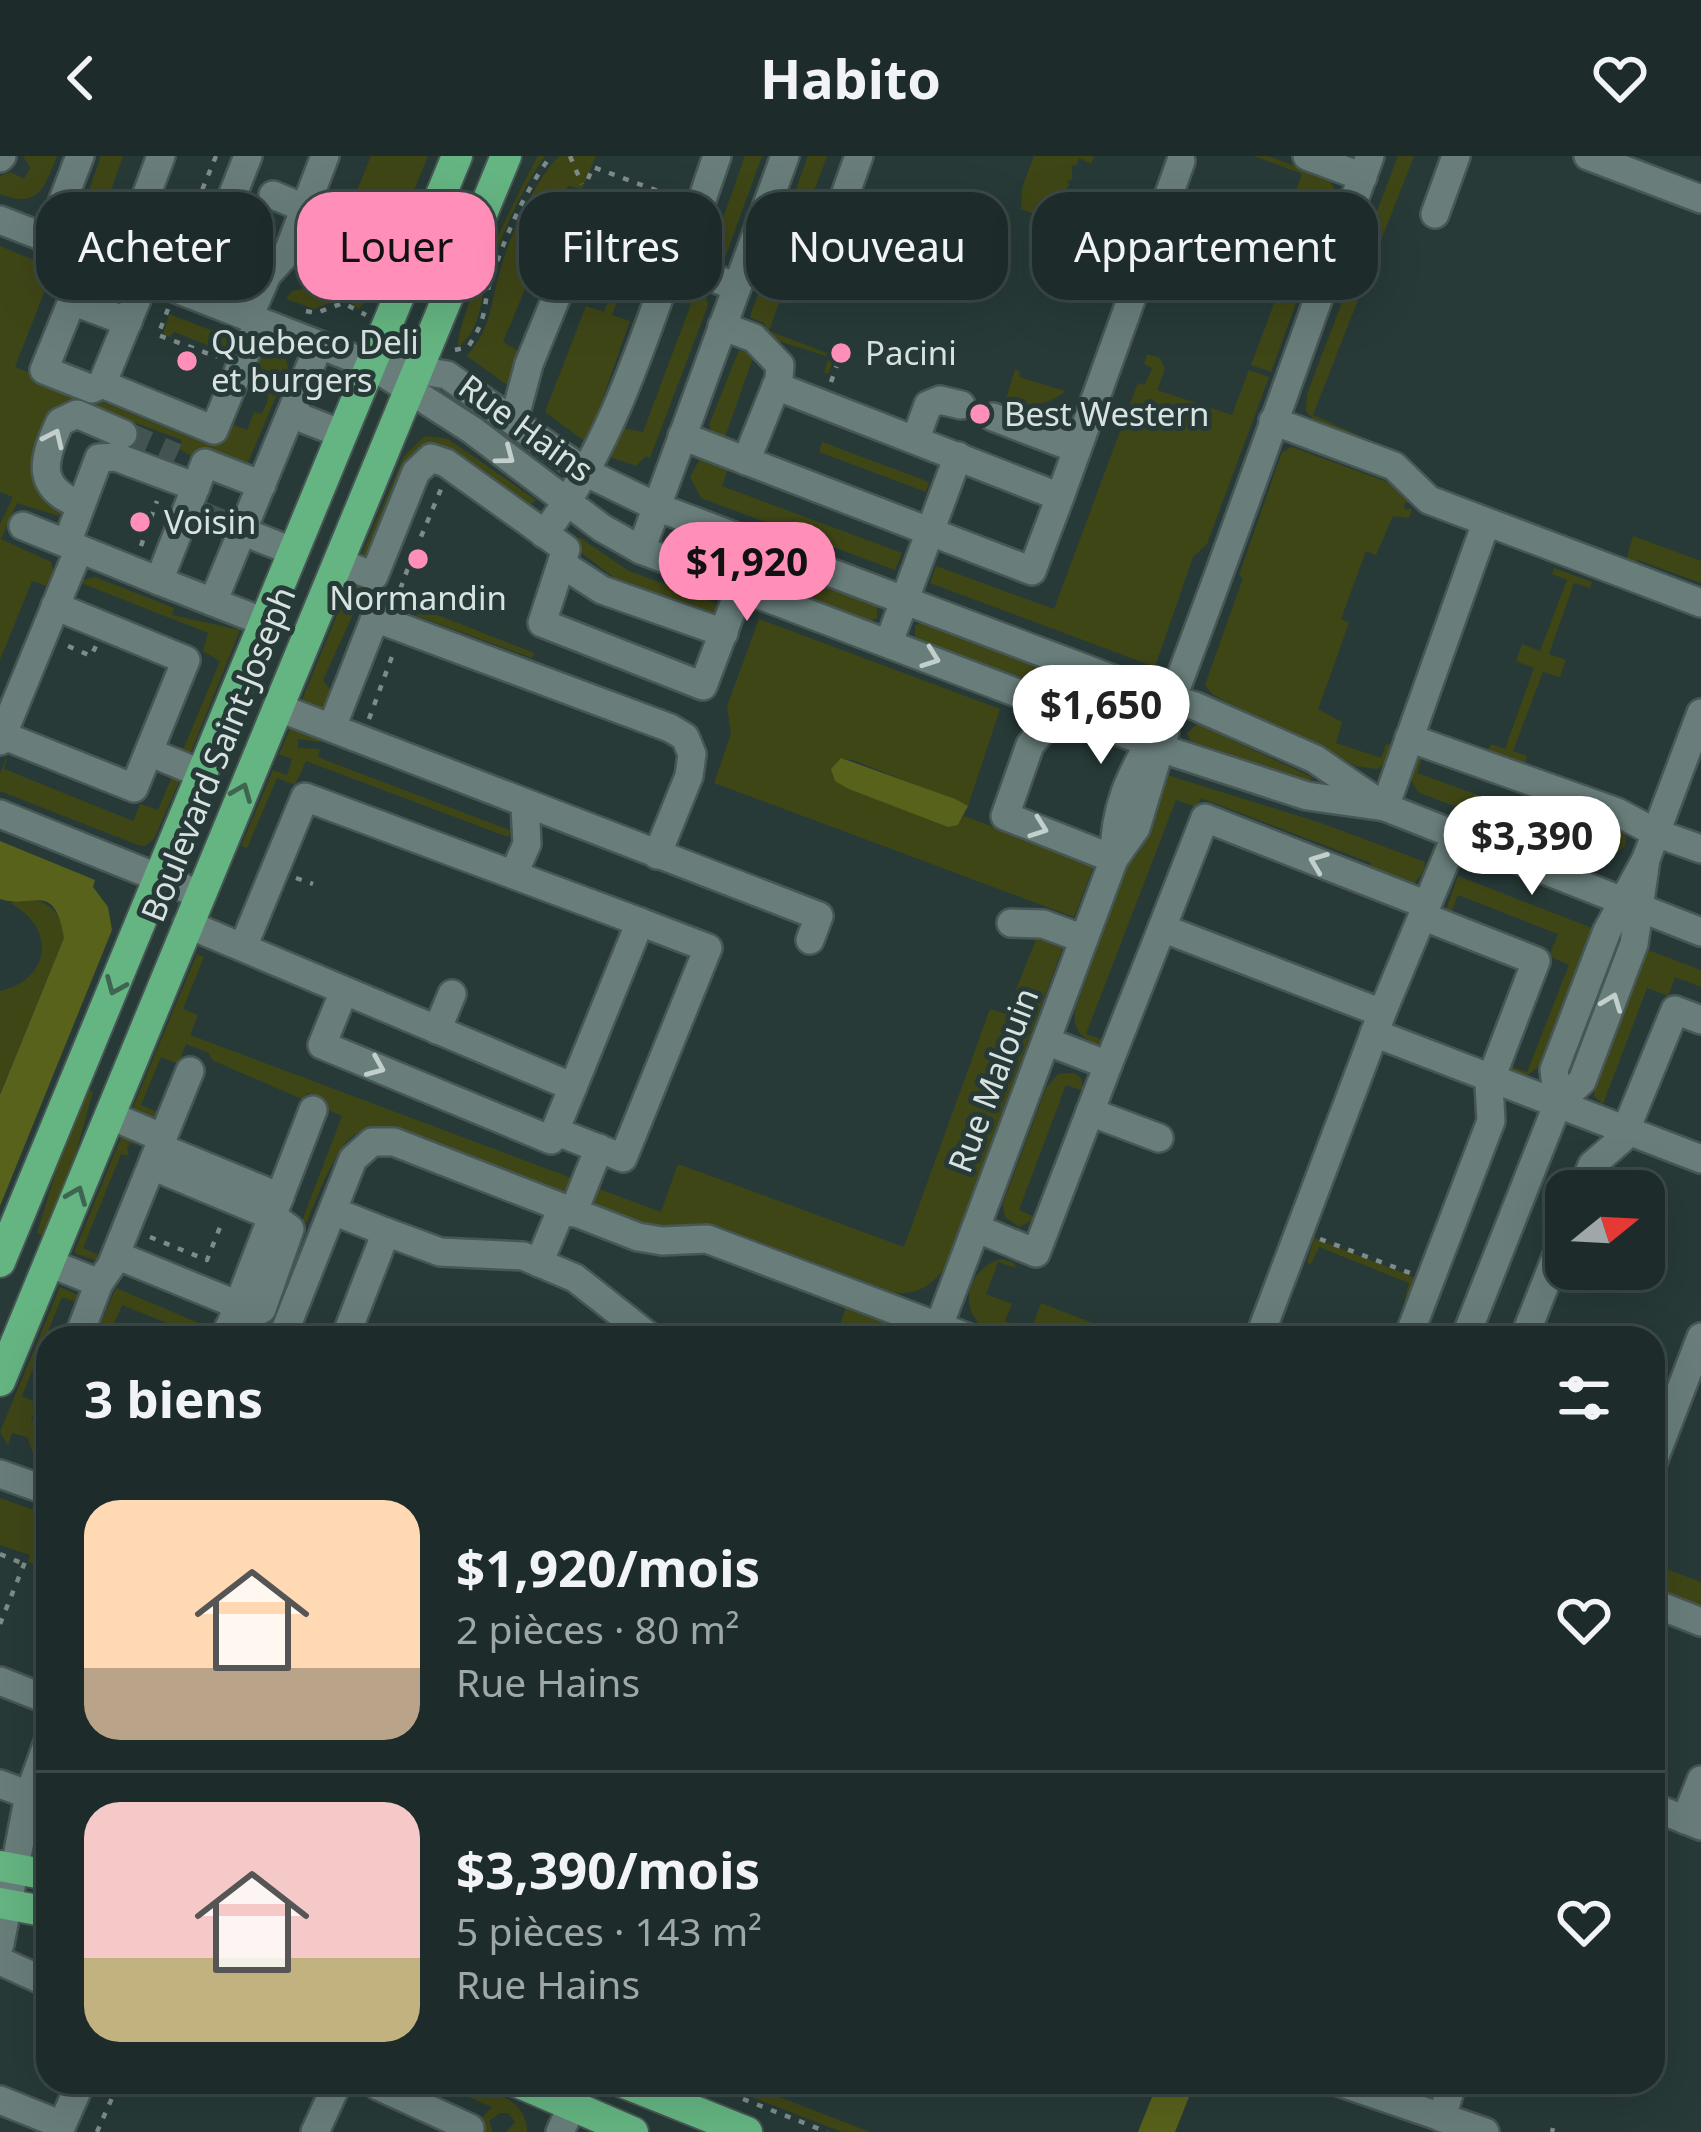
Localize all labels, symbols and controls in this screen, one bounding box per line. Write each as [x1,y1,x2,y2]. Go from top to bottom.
text: Habito [760,41,941,115]
icon: back [48,45,114,111]
icon: heart [1587,45,1653,111]
chip: Acheter [36,192,273,300]
chip: Louer [297,192,495,300]
chip: Filtres [519,192,722,300]
chip: Nouveau [746,192,1008,300]
chip: Appartement [1032,192,1378,300]
place label: Quebeco Deli et burgers [211,319,419,402]
place label: Pacini [865,330,957,375]
marker: Pacini [828,340,854,366]
marker: Quebeco Deli et burgers [174,348,200,374]
street label: Rue Hains [450,364,603,492]
place label: Best Western [1004,391,1209,436]
marker: Best Western [967,401,993,427]
one-way arrow [39,429,63,450]
one-way arrow [492,442,514,463]
place label: Voisin [164,499,256,544]
marker: Voisin [127,509,153,535]
pin: $1,920 [649,522,845,624]
text: $1,920 [686,534,808,587]
marker: Normandin [405,546,431,572]
place label: Normandin [329,575,507,620]
street label: Boulevard Saint-Joseph [130,580,305,928]
one-way arrow [919,644,940,668]
pin: $1,650 [1003,665,1199,767]
text: $1,650 [1040,677,1162,730]
one-way arrow [228,782,252,803]
pin: $3,390 [1434,796,1630,898]
text: $3,390 [1471,808,1593,861]
one-way arrow [1027,814,1048,838]
one-way arrow [1309,852,1330,876]
one-way arrow [105,974,129,995]
street label: Rue Malouin [937,981,1048,1179]
one-way arrow [1598,992,1622,1013]
one-way arrow [364,1053,385,1077]
north arrow [1545,1170,1665,1290]
map controls [1545,1170,1665,1290]
one-way arrow [62,1186,86,1207]
text: 3 biens [84,1363,263,1433]
icon: filters [1551,1365,1617,1431]
text: $1,920/mois [456,1532,760,1602]
icon: home [180,1548,324,1692]
icon: heart [1551,1587,1617,1653]
text: 2 pièces · 80 m² [456,1602,740,1655]
text: Rue Hains [456,1655,640,1708]
text: $3,390/mois [456,1834,760,1904]
icon: home [180,1850,324,1994]
icon: heart [1551,1889,1617,1955]
text: 5 pièces · 143 m² [456,1904,762,1957]
text: Rue Hains [456,1957,640,2010]

